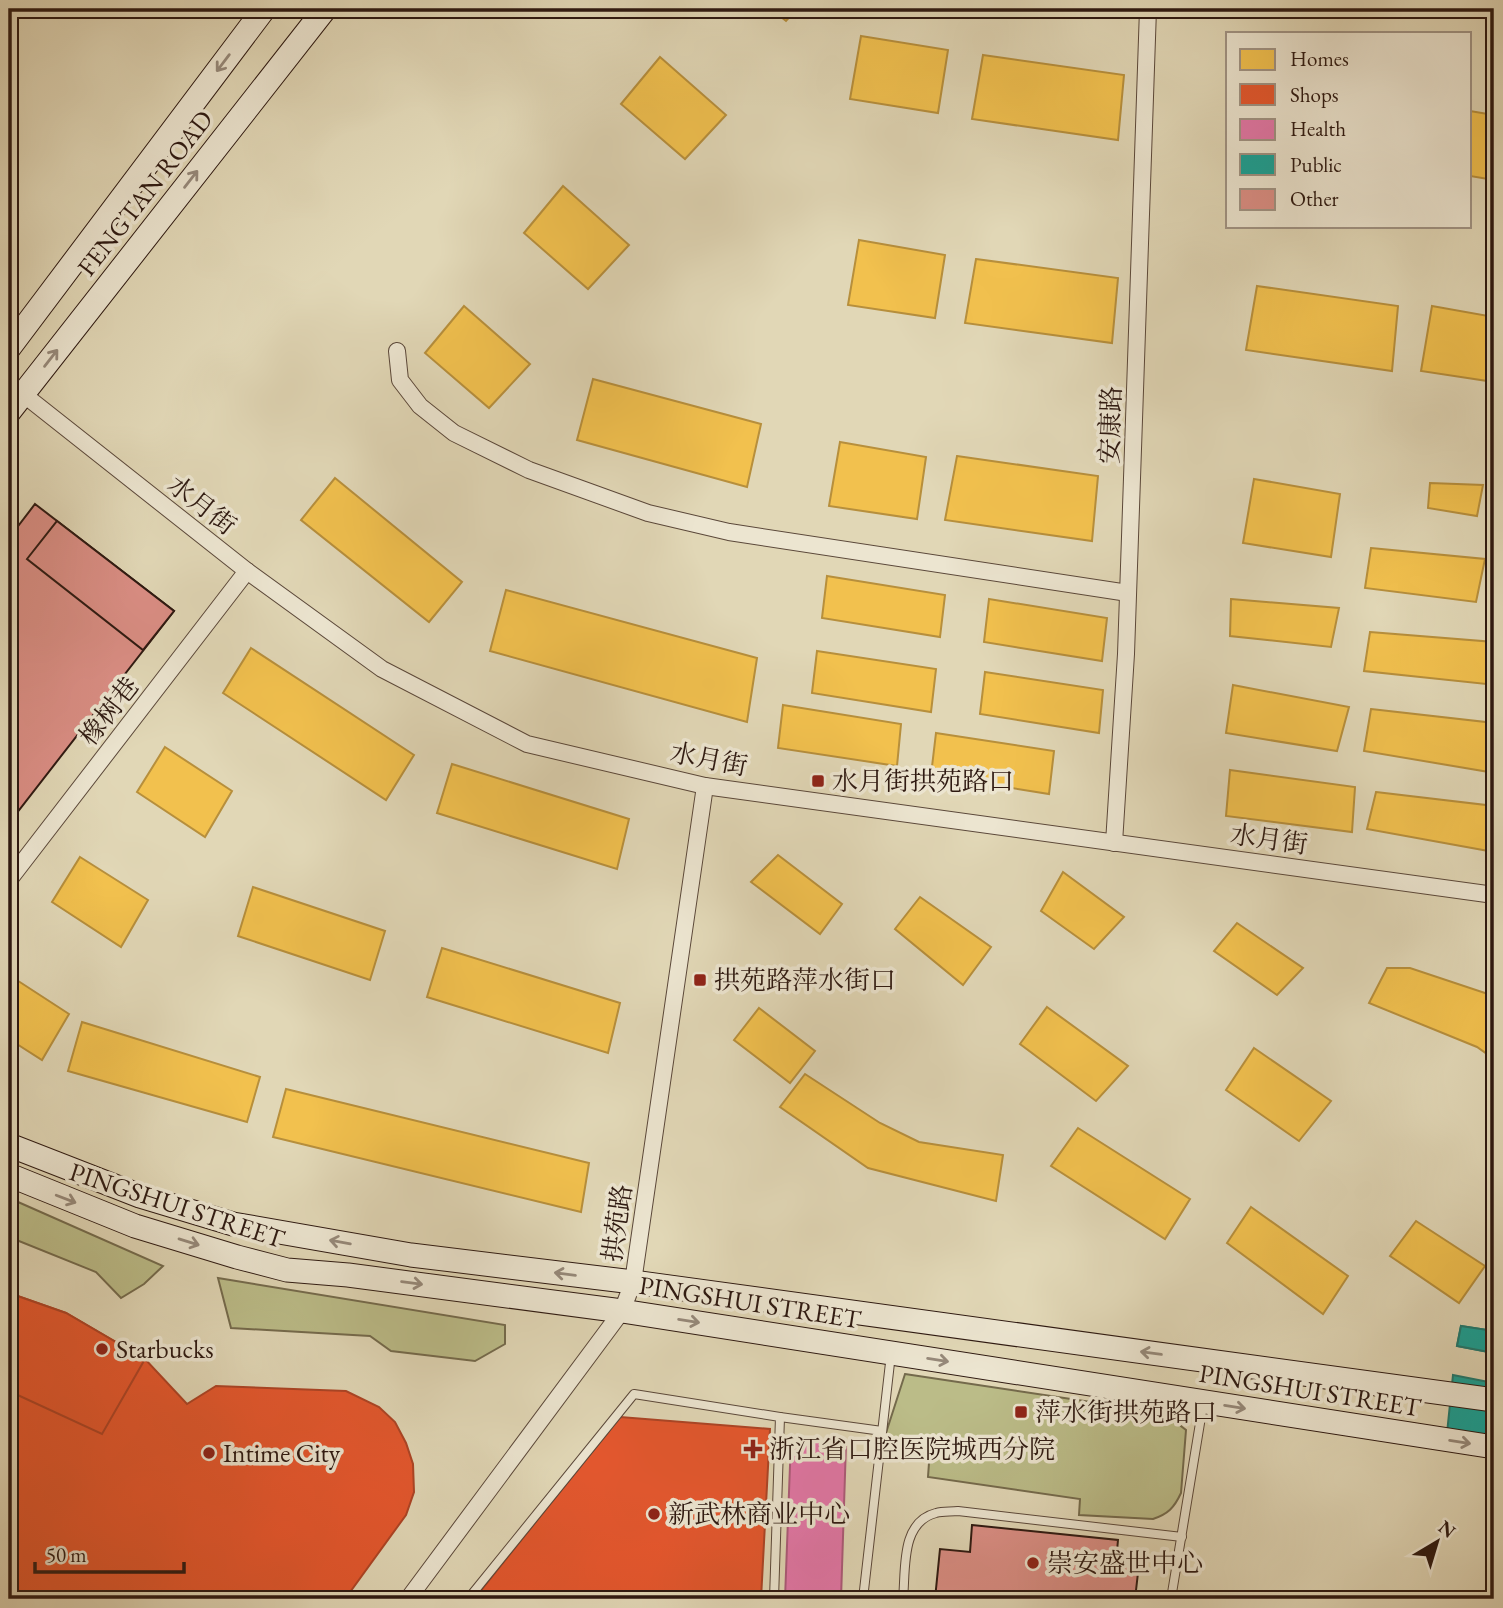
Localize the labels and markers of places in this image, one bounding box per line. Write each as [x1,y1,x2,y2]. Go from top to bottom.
place label: 水月街拱苑路口 [832,764,1014,798]
marker: 水月街拱苑路口 [810,773,826,789]
place label: 拱苑路萍水街口 [714,963,896,997]
marker: 拱苑路萍水街口 [692,972,708,988]
place label: Starbucks [116,1332,214,1366]
marker: Starbucks [94,1341,110,1357]
place label: 萍水街拱苑路口 [1035,1395,1217,1429]
marker: 萍水街拱苑路口 [1013,1404,1029,1420]
place label: 浙江省口腔医院城西分院 [769,1432,1055,1466]
place label: Intime City [223,1436,341,1470]
marker: 浙江省口腔医院城西分院 [743,1439,763,1459]
marker: Intime City [201,1445,217,1461]
place label: 新武林商业中心 [668,1497,850,1531]
marker: 新武林商业中心 [646,1506,662,1522]
place label: 崇安盛世中心 [1047,1546,1203,1580]
marker: 崇安盛世中心 [1025,1555,1041,1571]

